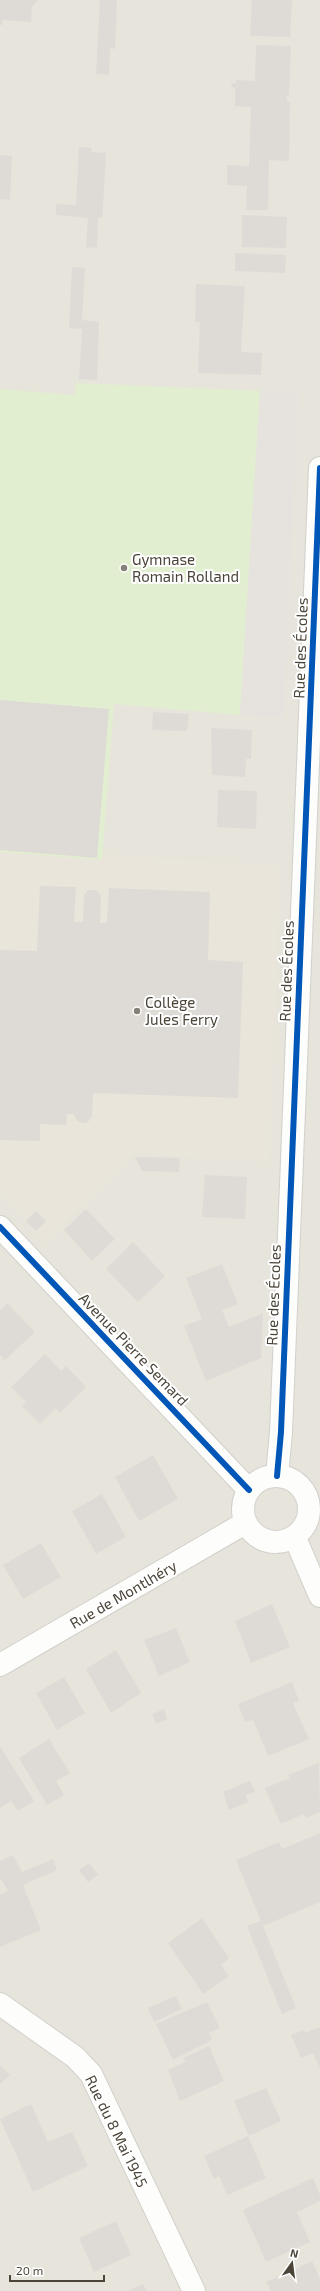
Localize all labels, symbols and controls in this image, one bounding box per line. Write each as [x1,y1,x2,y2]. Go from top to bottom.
place label: Gymnase Romain Rolland [132,550,239,585]
marker: Gymnase Romain Rolland [119,563,129,573]
street label: Rue des Écoles [289,597,311,699]
street label: Rue des Écoles [275,920,297,1022]
place label: Collège Jules Ferry [145,993,218,1028]
marker: Collège Jules Ferry [132,1006,142,1016]
street label: Rue des Écoles [262,1244,284,1346]
street label: Avenue Pierre Semard [76,1289,192,1409]
street label: Rue de Montlhéry [66,1556,180,1632]
street label: Rue du 8 Mai 1945 [82,2072,152,2190]
north arrow [272,2243,312,2283]
text: N [289,2246,300,2260]
scale bar [10,2257,104,2283]
text: 20 m [16,2263,43,2277]

